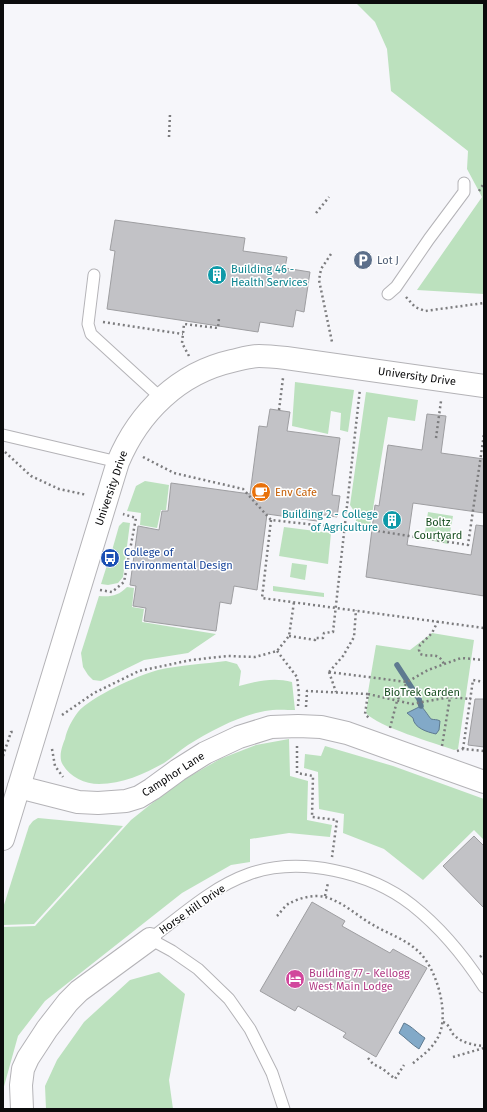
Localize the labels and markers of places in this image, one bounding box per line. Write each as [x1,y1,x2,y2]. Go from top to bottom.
parking icon: Lot J [352,249,374,271]
place label: Lot J [377,254,399,267]
place label: Building 46 - Health Services [231,263,308,289]
building icon: Building 46 - Health Services [206,264,228,286]
cafe icon: Env Cafe [250,481,272,503]
place label: Env Cafe [275,486,317,499]
place label: Building 2 - College of Agriculture [282,508,378,534]
building icon: Building 2 - College of Agriculture [381,509,403,531]
place label: College of Environmental Design [124,546,233,572]
bus stop icon: College of Environmental Design [99,547,121,569]
place label: Building 77 - Kellogg West Main Lodge [309,967,410,993]
hotel icon: Building 77 - Kellogg West Main Lodge [284,968,306,990]

